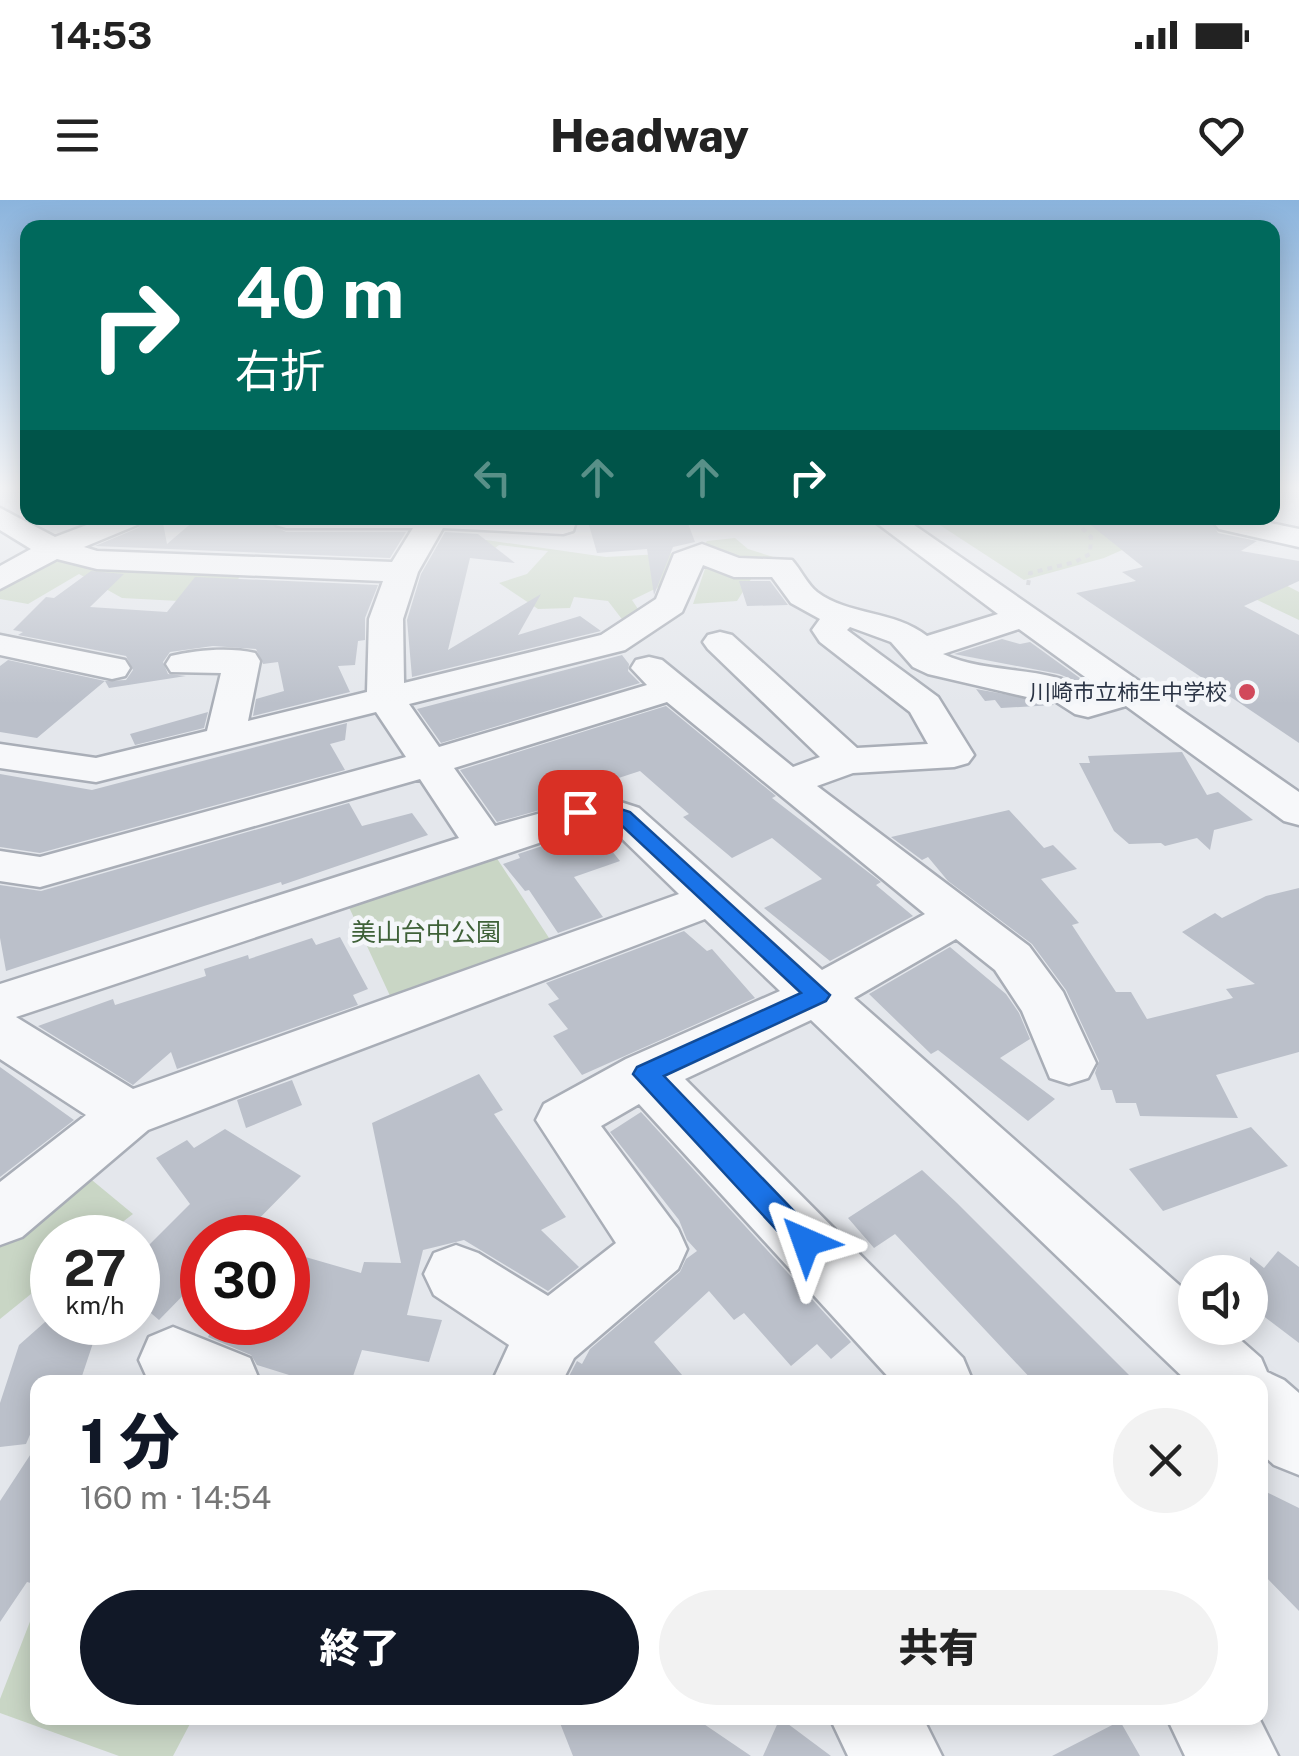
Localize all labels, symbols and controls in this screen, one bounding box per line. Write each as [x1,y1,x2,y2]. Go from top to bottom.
text: 14:53 [50,13,152,58]
icon: menu [50,108,105,163]
icon: heart [1194,108,1249,163]
text: Headway [550,109,749,162]
text: 40 m [235,251,405,334]
icon: right [70,260,200,390]
text: 右折 [235,344,325,397]
icon: left [465,450,520,505]
icon: ahead [570,450,625,505]
icon: ahead [675,450,730,505]
icon: right [780,450,835,505]
place label: 川崎市立柿生中学校 [1029,679,1227,705]
marker: 川崎市立柿生中学校 [1236,681,1258,703]
pin [538,770,623,855]
icon: arrive [553,785,608,840]
park label: 美山台中公園 [351,917,501,947]
position arrow [754,1190,858,1294]
speed limit sign: 30 [180,1215,310,1345]
text: 27 [63,1238,127,1297]
map controls [1178,1255,1268,1345]
button: sound [1178,1255,1268,1345]
text: km/h [66,1290,124,1320]
text: 1 分 [80,1406,179,1477]
button: close [1113,1408,1218,1513]
text: 160 m · 14:54 [80,1479,271,1516]
button: 終了 [80,1590,639,1705]
button: 共有 [659,1590,1218,1705]

